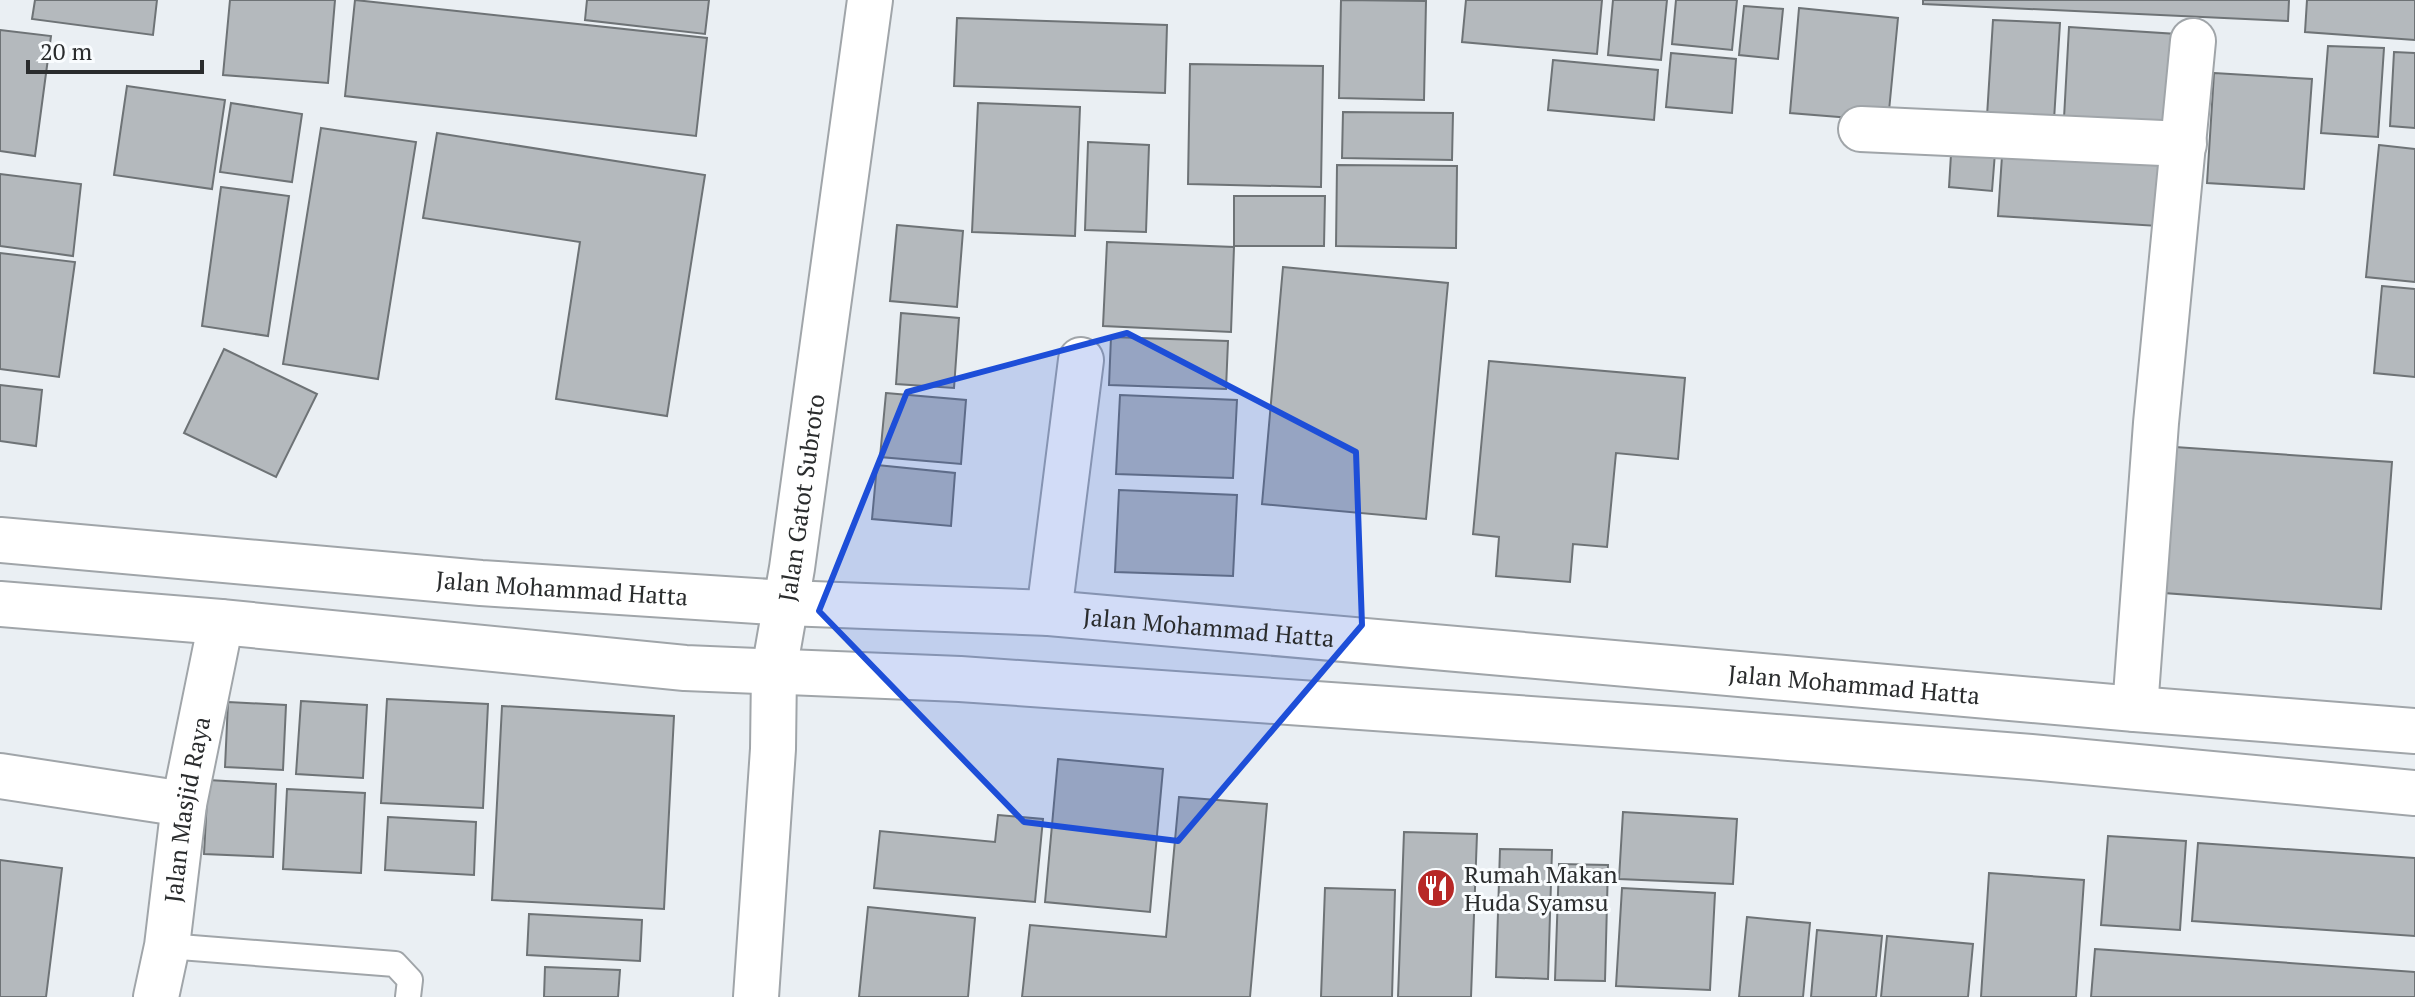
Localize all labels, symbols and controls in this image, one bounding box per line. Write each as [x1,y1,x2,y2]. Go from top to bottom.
scale bar [28,24,202,74]
text: 20 m [40,35,92,67]
street label: Jalan Gatot Subroto [770,392,832,604]
street label: Jalan Mohammad Hatta [435,563,689,613]
street label: Jalan Mohammad Hatta [1082,600,1336,654]
street label: Jalan Mohammad Hatta [1727,657,1981,711]
street label: Jalan Masjid Raya [156,714,217,904]
place label: Rumah Makan Huda Syamsu [1464,858,1618,918]
restaurant icon: Rumah Makan Huda Syamsu [1415,867,1457,909]

